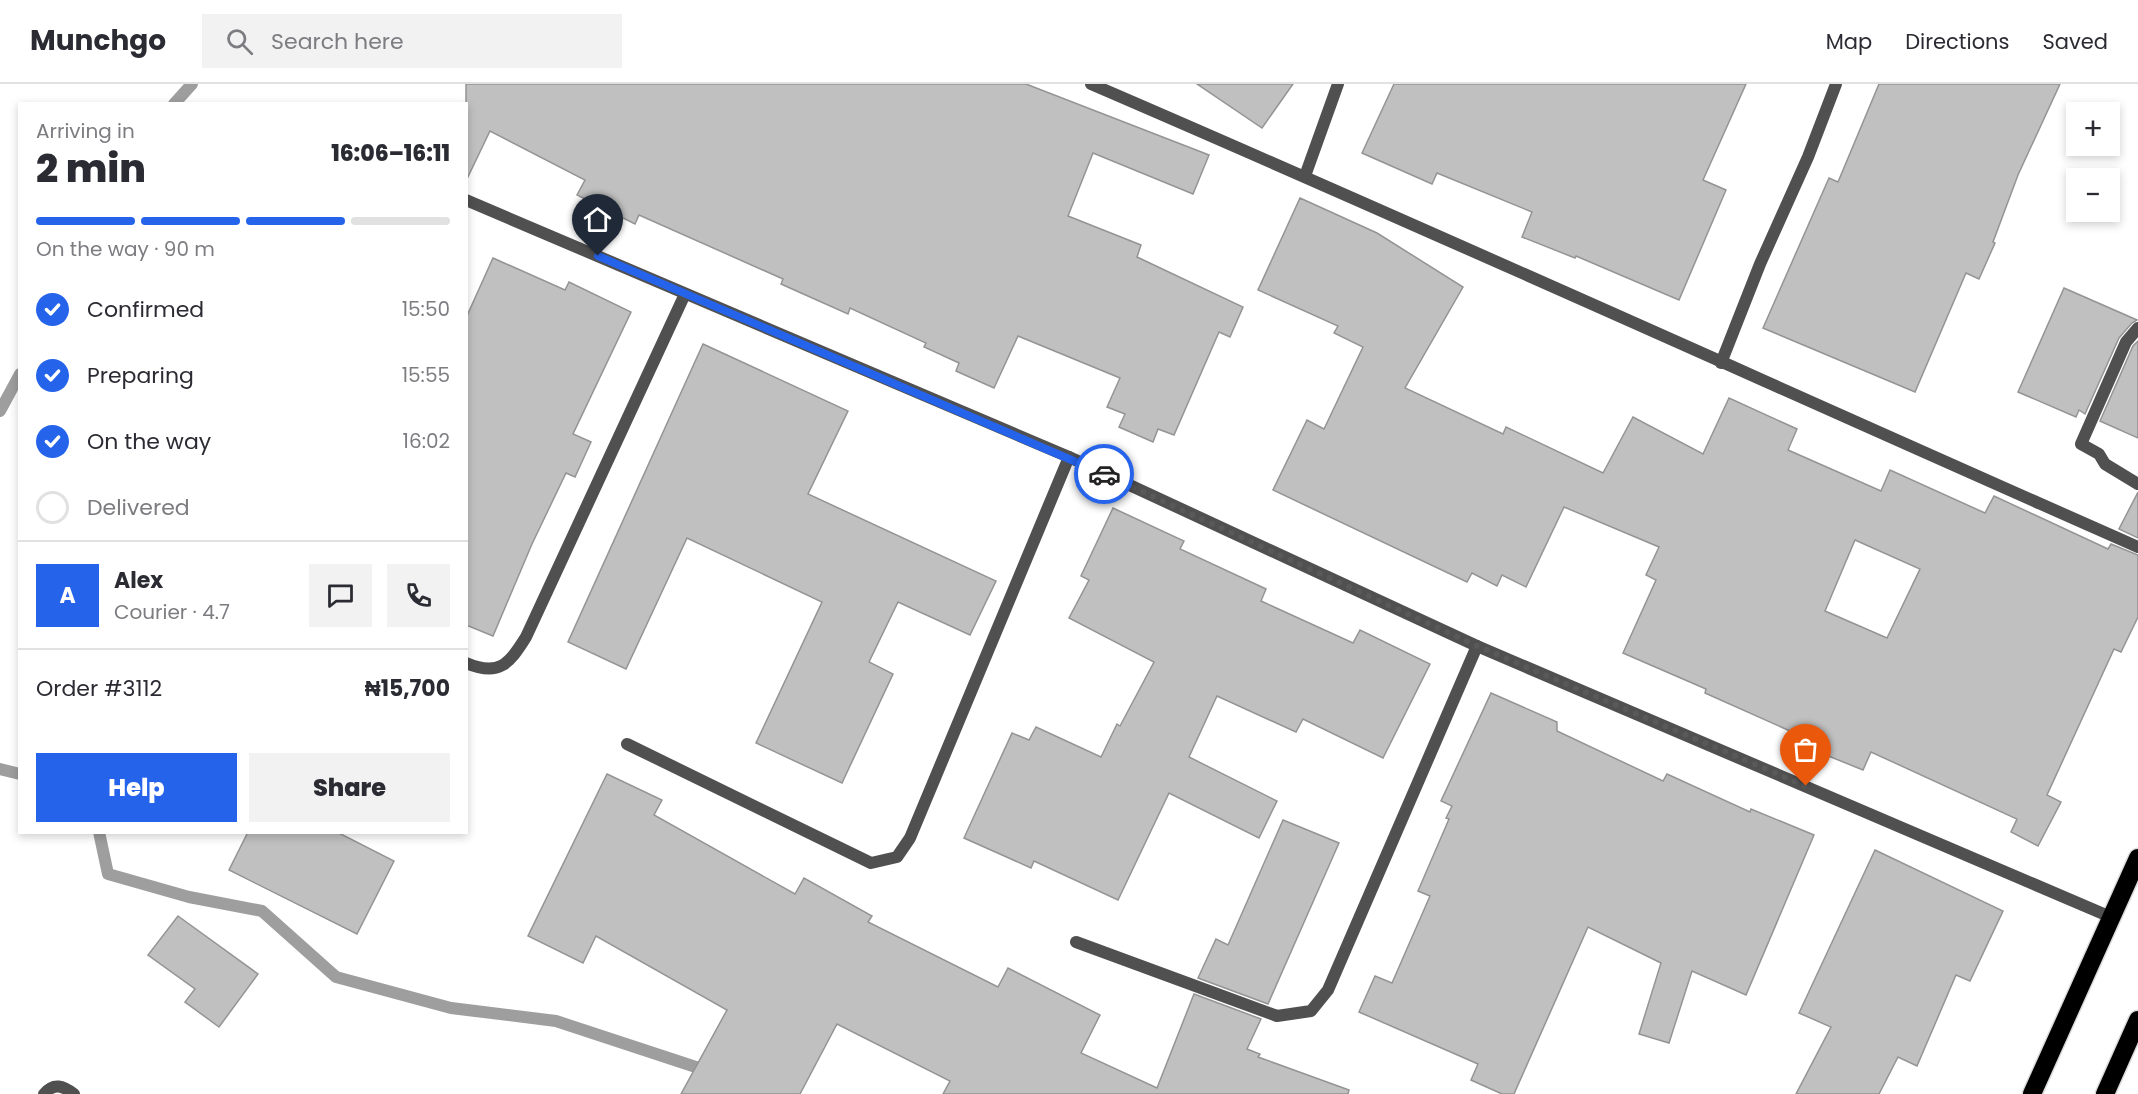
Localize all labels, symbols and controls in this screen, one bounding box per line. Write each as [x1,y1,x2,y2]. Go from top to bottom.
search box [202,14,622,68]
text: Munchgo [30,21,166,60]
icon: search [223,25,256,58]
text: Search here [271,26,404,57]
text: Map [1826,27,1872,56]
text: Directions [1905,27,2009,56]
text: Saved [2042,27,2108,56]
map controls [2066,102,2120,222]
button: + [2066,102,2120,156]
text: Arriving in [36,117,135,145]
text: 16:06–16:11 [331,138,450,169]
text: 2 min [36,141,146,196]
button: − [2066,168,2120,222]
pin [572,194,623,256]
icon: home [581,203,614,236]
text: On the way · 90 m [36,235,215,263]
icon: check [36,293,69,326]
text: Confirmed [87,294,204,325]
text: 15:50 [402,295,450,323]
icon: check [36,359,69,392]
text: Preparing [87,360,194,391]
text: 15:55 [402,361,450,389]
icon: check [36,425,69,458]
text: On the way [87,426,211,457]
text: 16:02 [403,427,450,455]
courier [1074,444,1134,504]
icon: car [1088,458,1121,491]
text: Delivered [87,492,190,523]
button: chat [309,564,372,627]
button: phone [387,564,450,627]
text: Alex [114,565,163,596]
text: A [59,580,76,611]
text: Courier · 4.7 [114,598,230,626]
text: Order #3112 [36,673,162,704]
text: ₦15,700 [365,673,450,704]
pin [1780,724,1831,786]
icon: bag [1789,733,1822,766]
button: Help [36,753,237,822]
button: Share [249,753,450,822]

